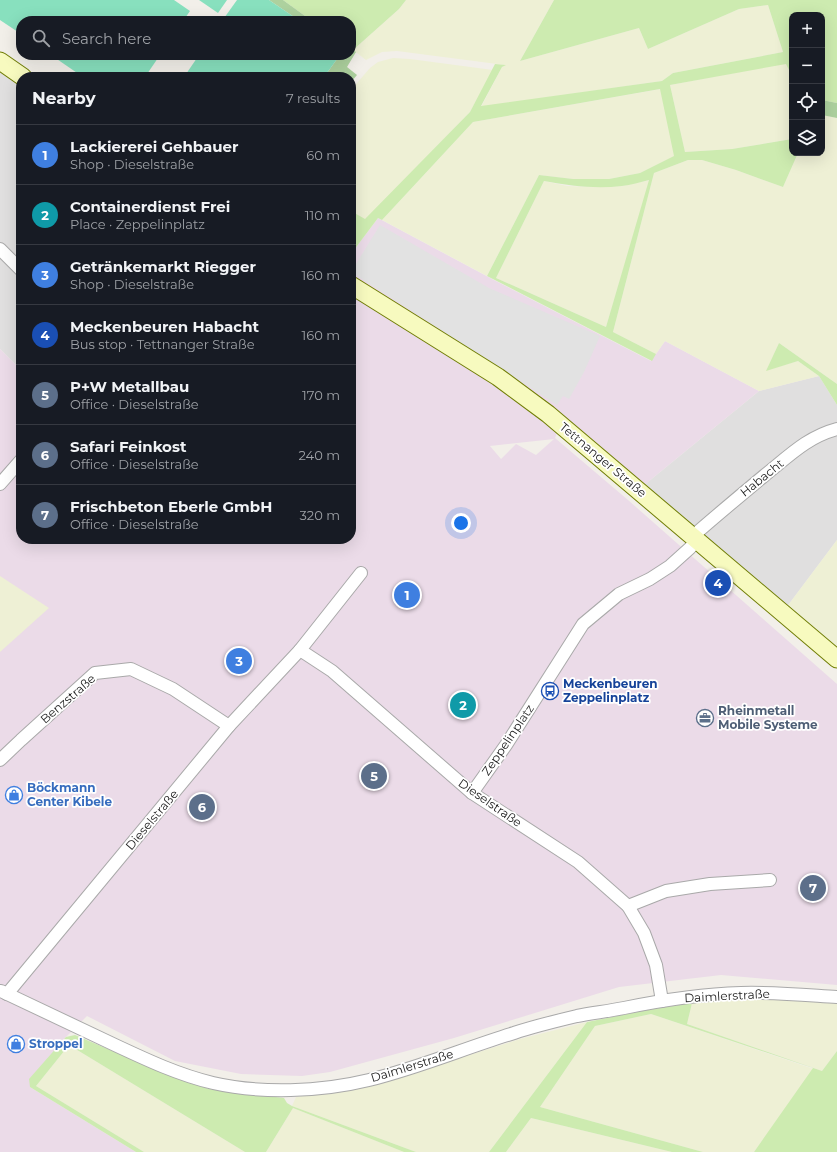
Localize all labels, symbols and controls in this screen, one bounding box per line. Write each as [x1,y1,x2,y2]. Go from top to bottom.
map controls [789,12,825,156]
button: + [789,12,825,48]
search box [16,16,356,60]
icon: search [30,27,52,49]
text: Search here [62,29,151,48]
button: − [789,48,825,84]
button: locate [789,84,825,120]
text: Nearby [32,88,96,108]
text: 7 results [286,90,340,106]
button: layers [789,120,825,156]
text: Lackiererei Gehbauer [70,137,239,156]
text: 1 [42,147,48,163]
text: 60 m [306,147,340,163]
text: Shop · Dieselstraße [70,156,194,172]
text: Containerdienst Frei [70,197,230,216]
text: 2 [41,207,49,223]
text: 110 m [305,207,340,223]
text: Place · Zeppelinplatz [70,216,205,232]
text: Getränkemarkt Riegger [70,257,256,276]
text: 3 [41,267,49,283]
text: 160 m [302,267,340,283]
text: Shop · Dieselstraße [70,276,194,292]
text: Meckenbeuren Habacht [70,317,259,336]
text: 4 [41,327,49,343]
text: 160 m [302,327,340,343]
text: Bus stop · Tettnanger Straße [70,336,254,352]
text: P+W Metallbau [70,377,189,396]
text: 5 [41,387,49,403]
text: 170 m [302,387,340,403]
text: Office · Dieselstraße [70,396,199,412]
street label: Tettnanger Straße [557,419,650,500]
text: Safari Feinkost [70,437,186,456]
text: 6 [41,447,49,463]
text: 240 m [299,447,340,463]
street label: Habacht [737,455,787,500]
text: Office · Dieselstraße [70,456,199,472]
text: Frischbeton Eberle GmbH [70,497,272,516]
text: 7 [41,507,49,523]
text: 320 m [300,507,340,523]
your location [451,513,471,533]
text: Office · Dieselstraße [70,516,199,532]
pin: 4 [705,568,731,598]
pin: 1 [394,580,420,610]
pin: 3 [226,646,252,676]
street label: Benzstraße [37,671,98,727]
place label: Meckenbeuren Zeppelinplatz [563,676,658,705]
bus stop icon: Meckenbeuren Zeppelinplatz [540,681,560,701]
pin: 2 [450,690,476,720]
street label: Zeppelinplatz [478,701,537,778]
place label: Rheinmetall Mobile Systeme [718,703,818,732]
office icon: Rheinmetall Mobile Systeme [695,708,715,728]
pin: 5 [361,761,387,791]
street label: Dieselstraße [456,775,525,830]
place label: Böckmann Center Kibele [27,780,112,809]
shop icon: Böckmann Center Kibele [4,785,24,805]
street label: Dieselstraße [122,786,181,853]
pin: 6 [189,792,215,822]
pin: 7 [800,873,826,903]
street label: Daimlerstraße [684,986,770,1005]
shop icon: Stroppel [6,1034,26,1054]
place label: Stroppel [29,1036,83,1051]
street label: Daimlerstraße [369,1046,455,1085]

